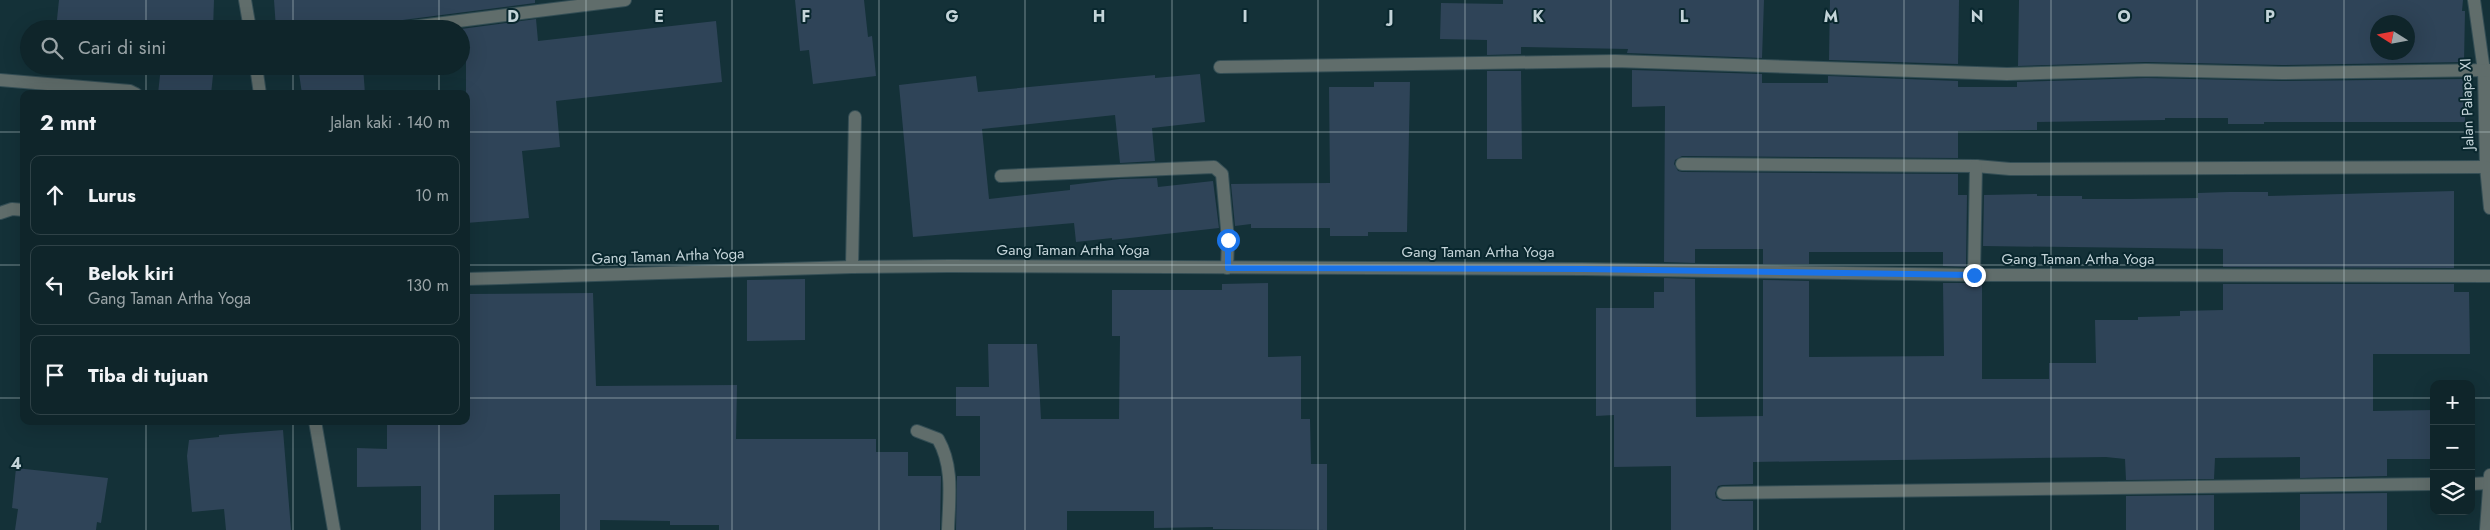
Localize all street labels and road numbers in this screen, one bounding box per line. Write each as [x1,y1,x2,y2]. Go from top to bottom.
street label: Jalan Palapa XI [2454,58,2480,152]
street label: Gang Taman Artha Yoga [997,239,1149,261]
street label: Gang Taman Artha Yoga [1402,241,1554,263]
street label: Gang Taman Artha Yoga [591,242,745,270]
street label: Gang Taman Artha Yoga [2002,248,2154,270]

